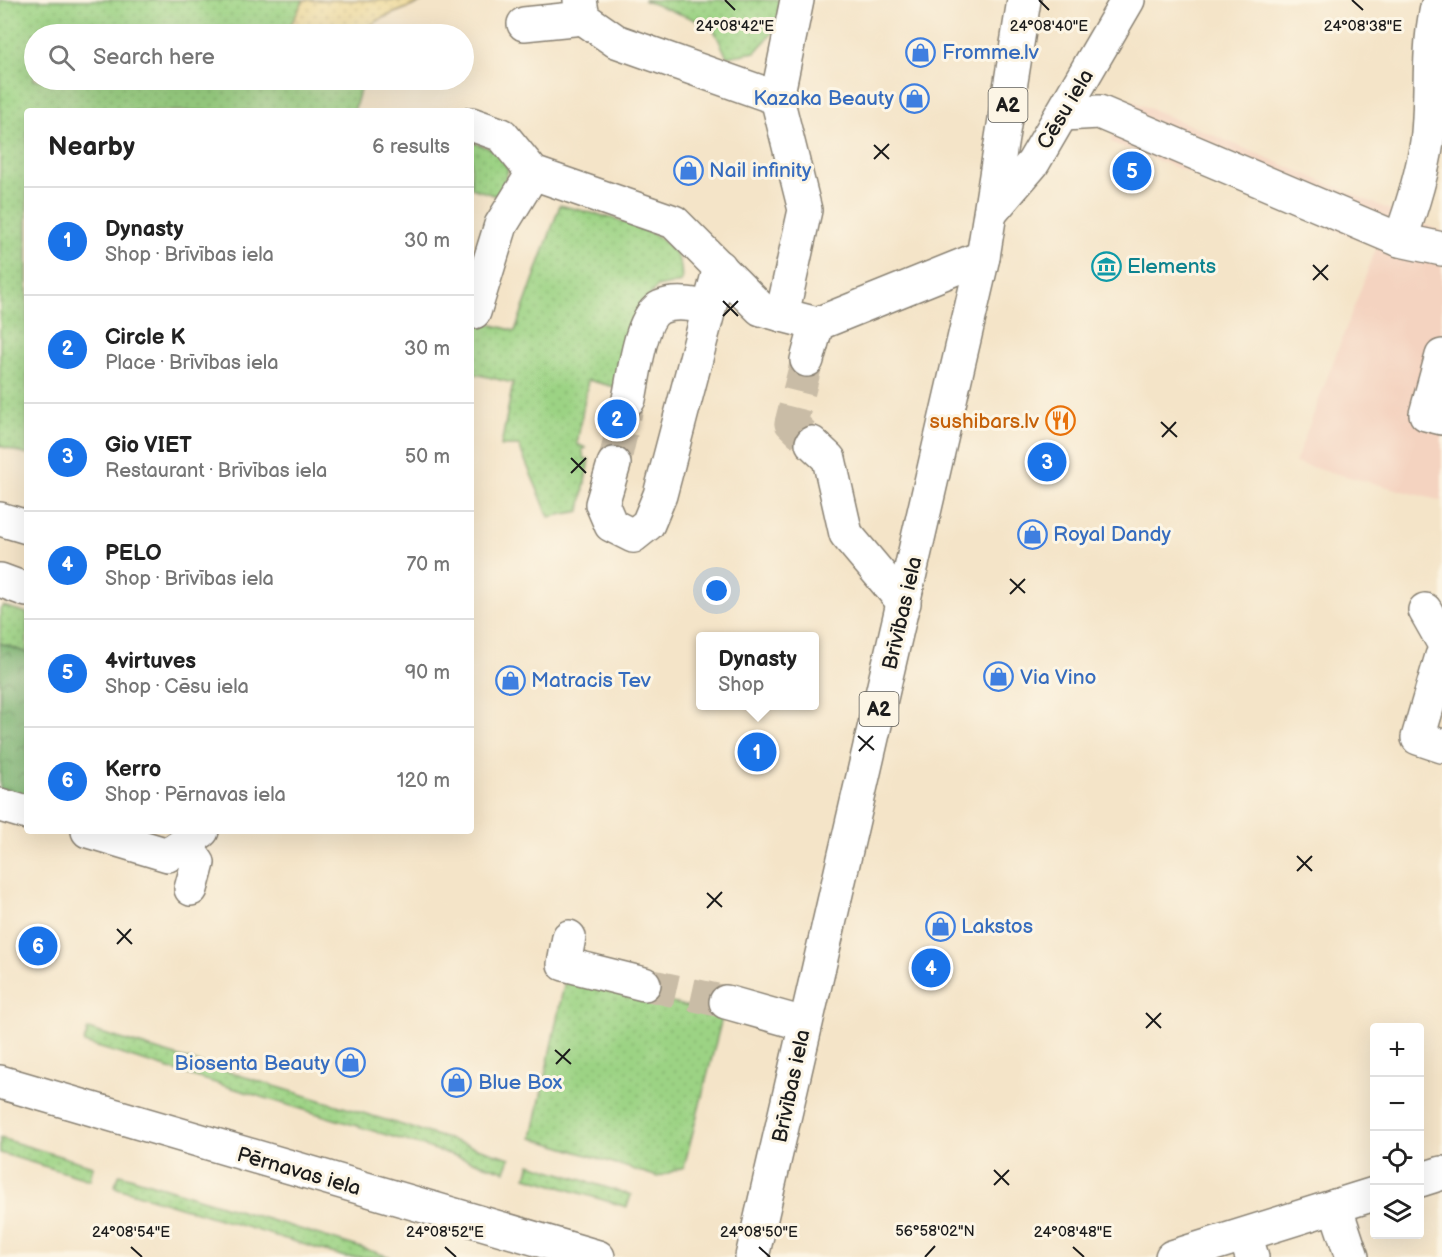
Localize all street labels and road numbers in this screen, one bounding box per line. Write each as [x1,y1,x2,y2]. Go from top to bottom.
street label: Cēsu iela [1032,65,1099,154]
road number: A2 [988,88,1028,122]
street label: Brīvības iela [877,554,928,672]
road number: A2 [860,692,898,726]
street label: Brīvības iela [767,1027,816,1145]
street label: Pērnavas iela [234,1142,364,1201]

